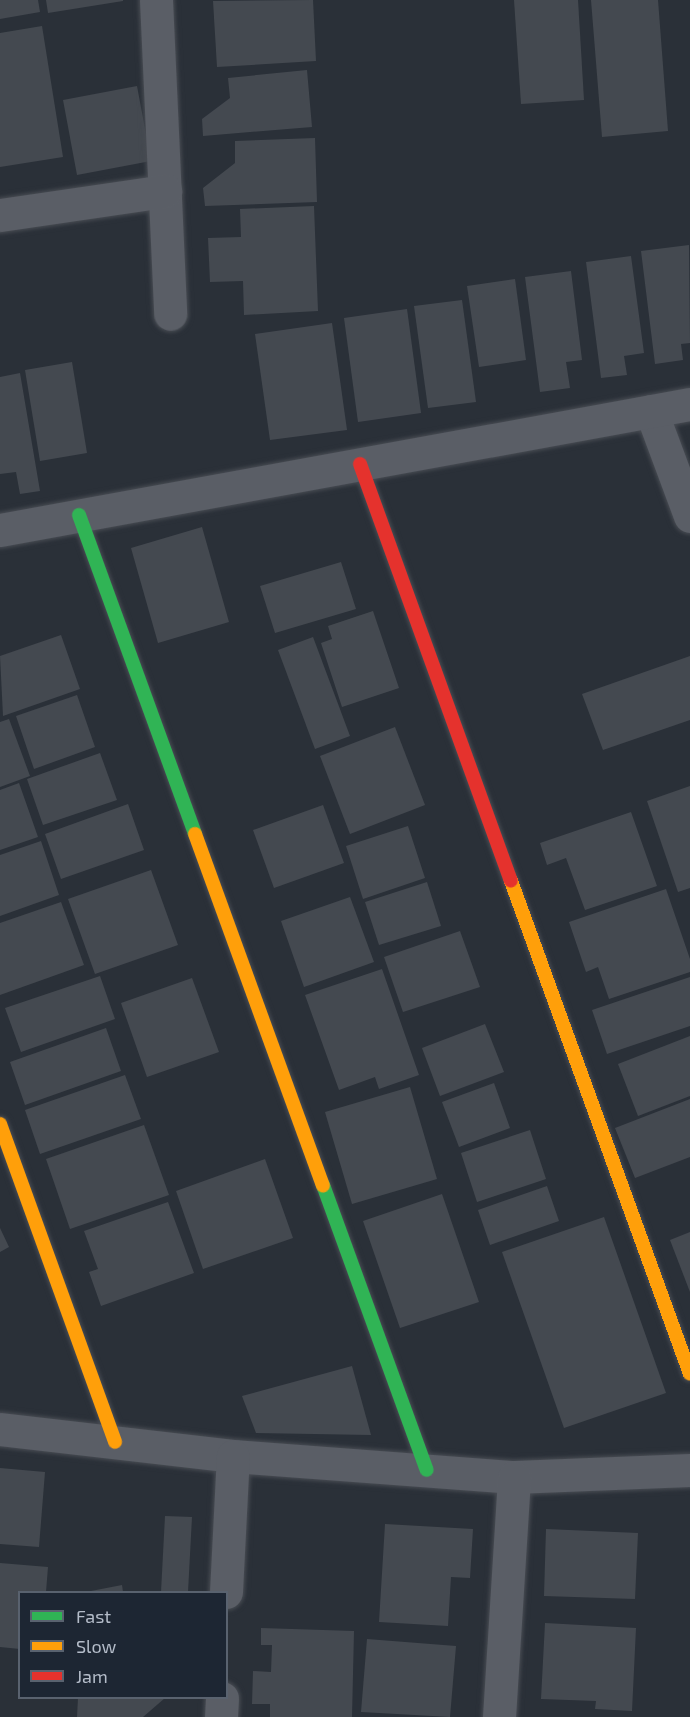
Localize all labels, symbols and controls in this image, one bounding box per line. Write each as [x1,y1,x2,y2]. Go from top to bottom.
legend [18,1591,228,1699]
text: Fast [76,1605,111,1627]
text: Slow [76,1635,116,1657]
text: Jam [76,1665,108,1687]

